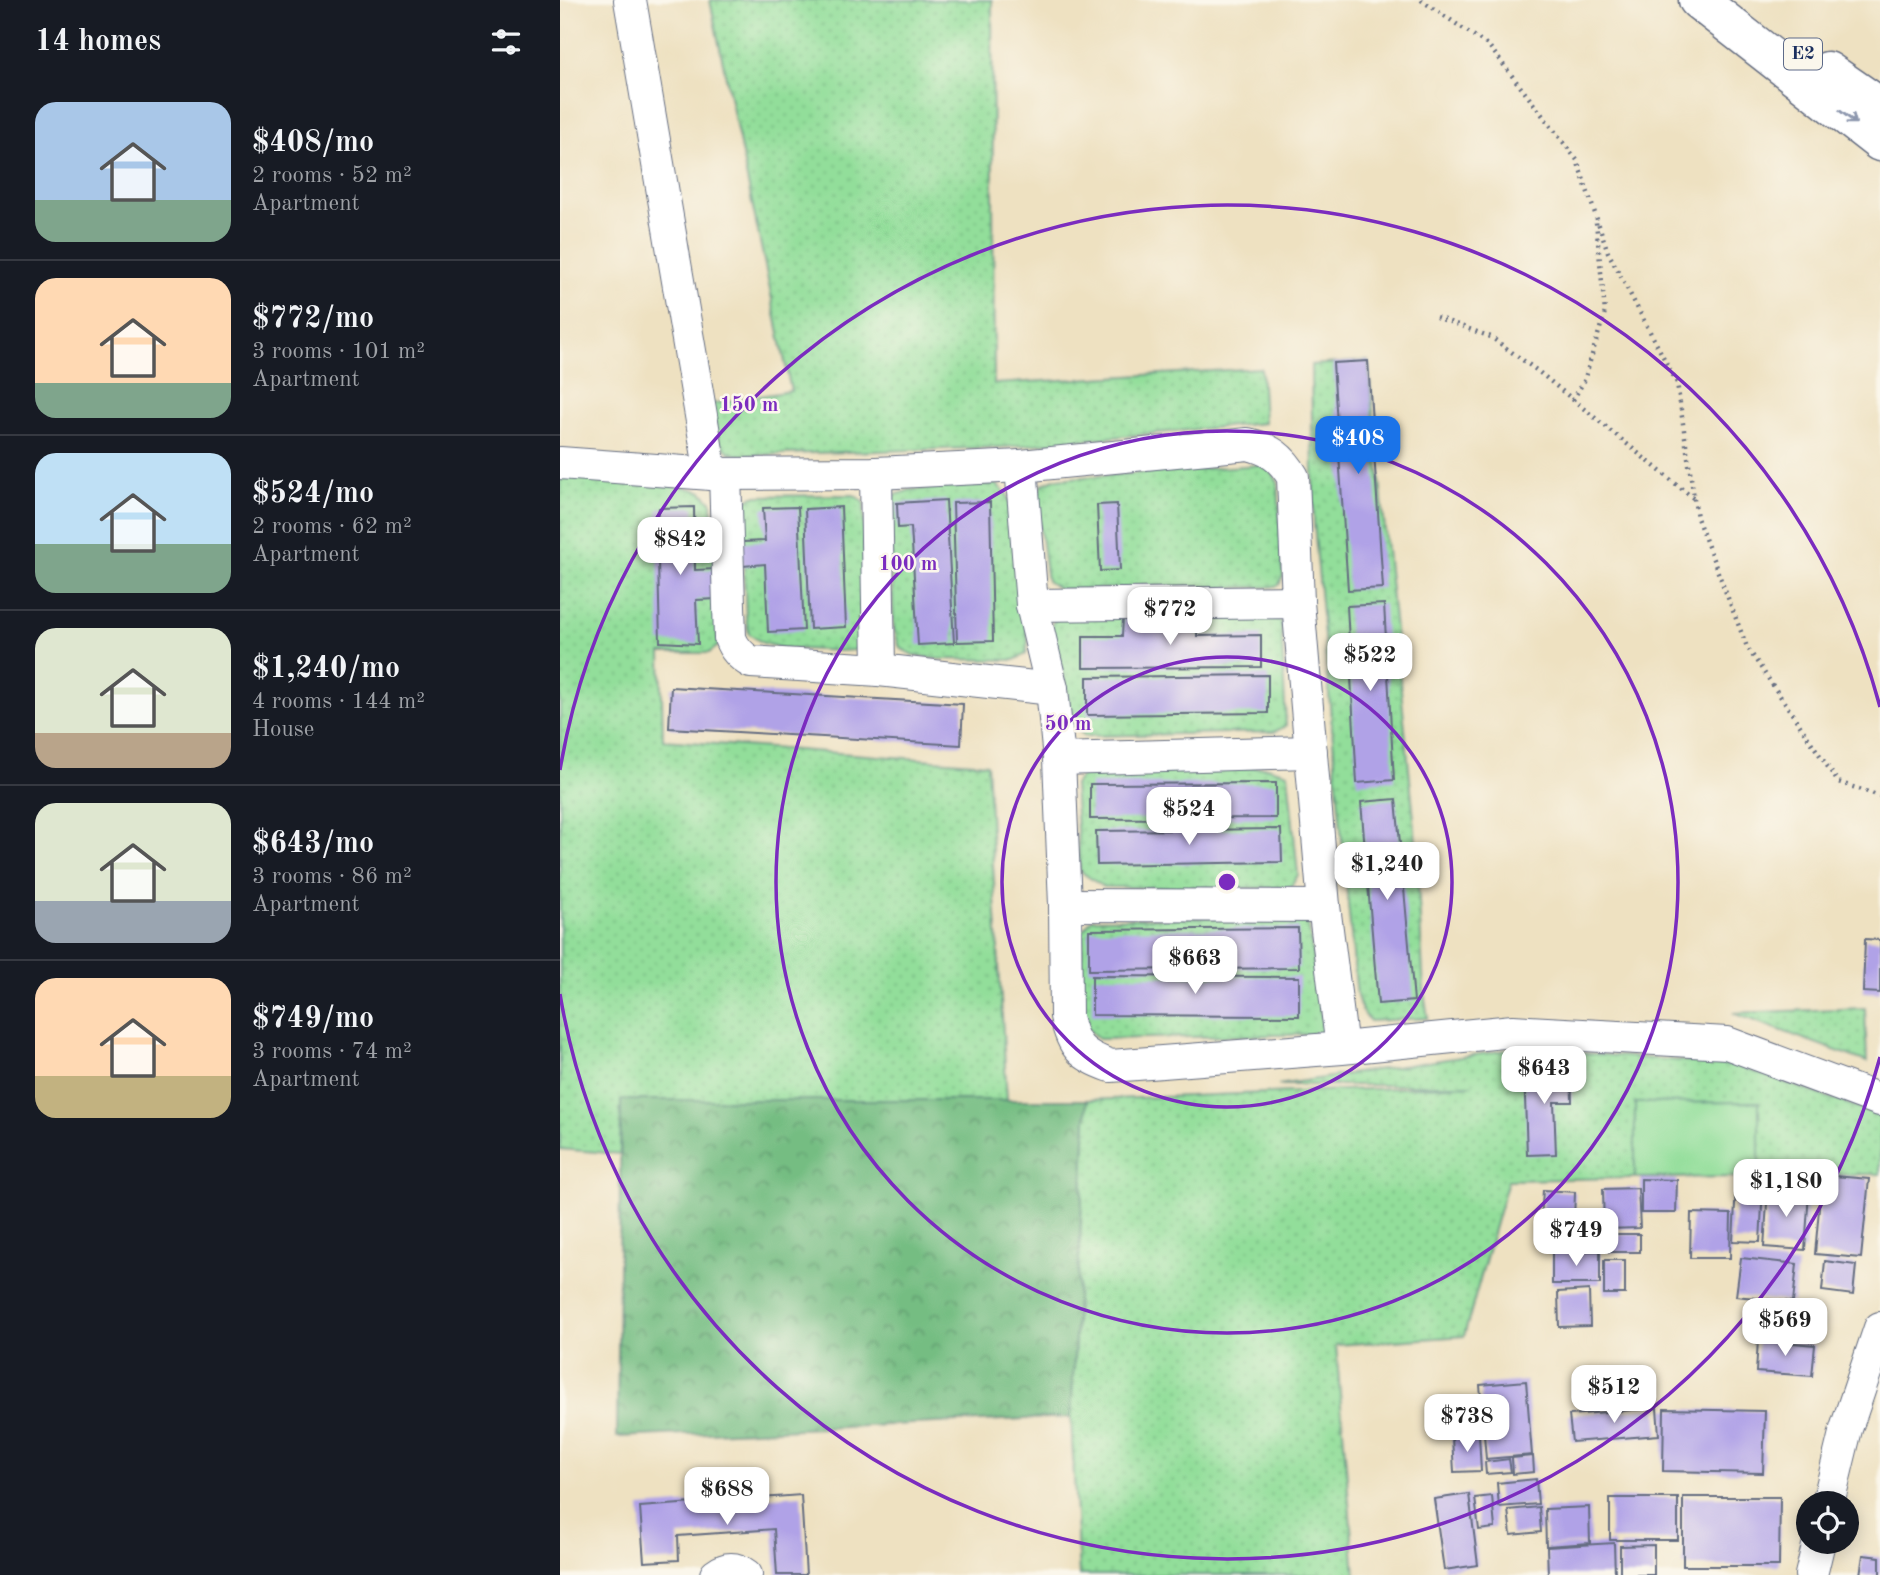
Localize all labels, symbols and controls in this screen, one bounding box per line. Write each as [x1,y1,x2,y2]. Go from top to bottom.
icon: filters [487,23,525,61]
text: 14 homes [35,27,161,57]
road number: E2 [1784,38,1822,70]
one-way arrow [1839,110,1857,125]
text: $408/mo [252,128,374,158]
icon: home [91,130,175,214]
text: 2 rooms · 52 m² [252,164,412,187]
text: Apartment [252,192,360,215]
text: $772/mo [252,304,374,334]
icon: home [91,306,175,390]
text: 3 rooms · 101 m² [252,340,425,363]
text: Apartment [252,368,360,391]
text: 150 m [719,395,779,416]
pin: $408 [1317,416,1399,476]
text: $408 [1331,427,1385,450]
text: $524/mo [252,479,374,509]
icon: home [91,481,175,565]
text: 2 rooms · 62 m² [252,515,412,538]
pin: $842 [639,518,721,577]
text: $842 [653,528,707,551]
text: Apartment [252,543,360,566]
text: 100 m [878,554,938,575]
pin: $772 [1129,588,1211,647]
text: $772 [1143,598,1197,621]
pin: $522 [1329,634,1411,693]
text: $522 [1343,644,1397,667]
text: $1,240/mo [252,654,400,684]
icon: home [91,656,175,740]
text: 4 rooms · 144 m² [252,690,425,713]
text: 50 m [1044,714,1092,735]
text: House [252,718,314,741]
pin: $524 [1148,788,1230,847]
text: $524 [1162,798,1216,821]
text: $643/mo [252,829,374,859]
icon: home [91,831,175,915]
pin: $1,240 [1330,842,1444,902]
text: $1,240 [1350,853,1424,876]
text: 3 rooms · 86 m² [252,865,412,888]
centre of rings [1215,870,1239,894]
text: Apartment [252,893,360,916]
pin: $663 [1154,936,1236,996]
text: $663 [1168,947,1222,970]
text: $749/mo [252,1004,374,1034]
icon: home [91,1006,175,1090]
text: 3 rooms · 74 m² [252,1040,412,1063]
pin: $643 [1503,1046,1585,1106]
text: $643 [1517,1057,1571,1080]
text: Apartment [252,1068,360,1091]
pin: $1,180 [1729,1160,1843,1219]
text: $1,180 [1749,1170,1823,1193]
pin: $749 [1535,1208,1617,1268]
text: $749 [1549,1219,1603,1242]
pin: $569 [1744,1298,1826,1358]
text: $569 [1758,1309,1812,1332]
pin: $512 [1573,1366,1655,1425]
text: $512 [1587,1376,1641,1399]
pin: $738 [1426,1394,1508,1454]
text: $738 [1440,1405,1494,1428]
pin: $688 [686,1468,768,1527]
text: $688 [700,1478,754,1501]
map controls [1796,1491,1859,1554]
button: locate [1796,1491,1859,1554]

